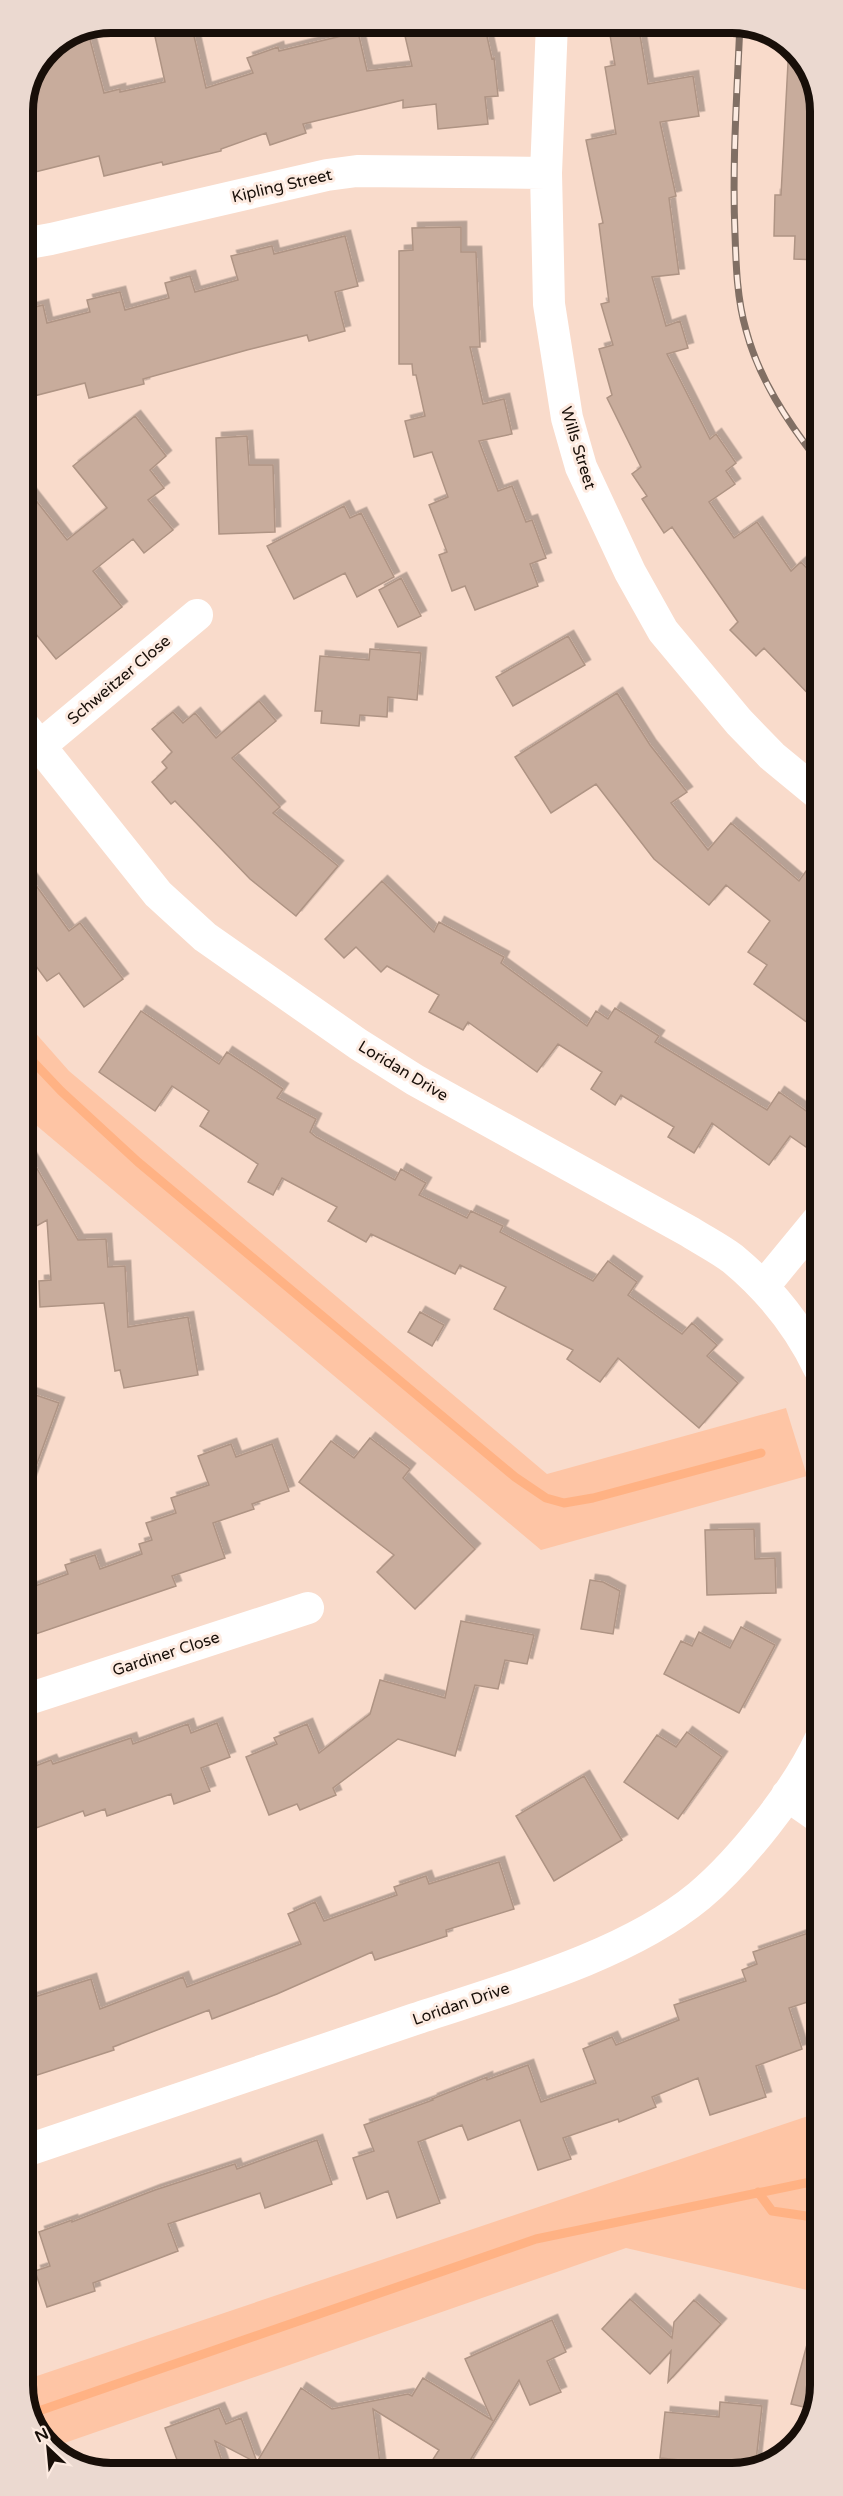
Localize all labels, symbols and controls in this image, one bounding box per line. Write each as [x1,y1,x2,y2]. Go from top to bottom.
street label: Kipling Street [230,165,334,207]
street label: Wills Street [556,404,600,492]
street label: Schweitzer Close [63,631,175,729]
street label: Loridan Drive [354,1036,452,1106]
street label: Gardiner Close [110,1627,222,1681]
street label: Loridan Drive [410,1978,512,2030]
north arrow [18,2418,78,2478]
text: N [32,2424,52,2447]

